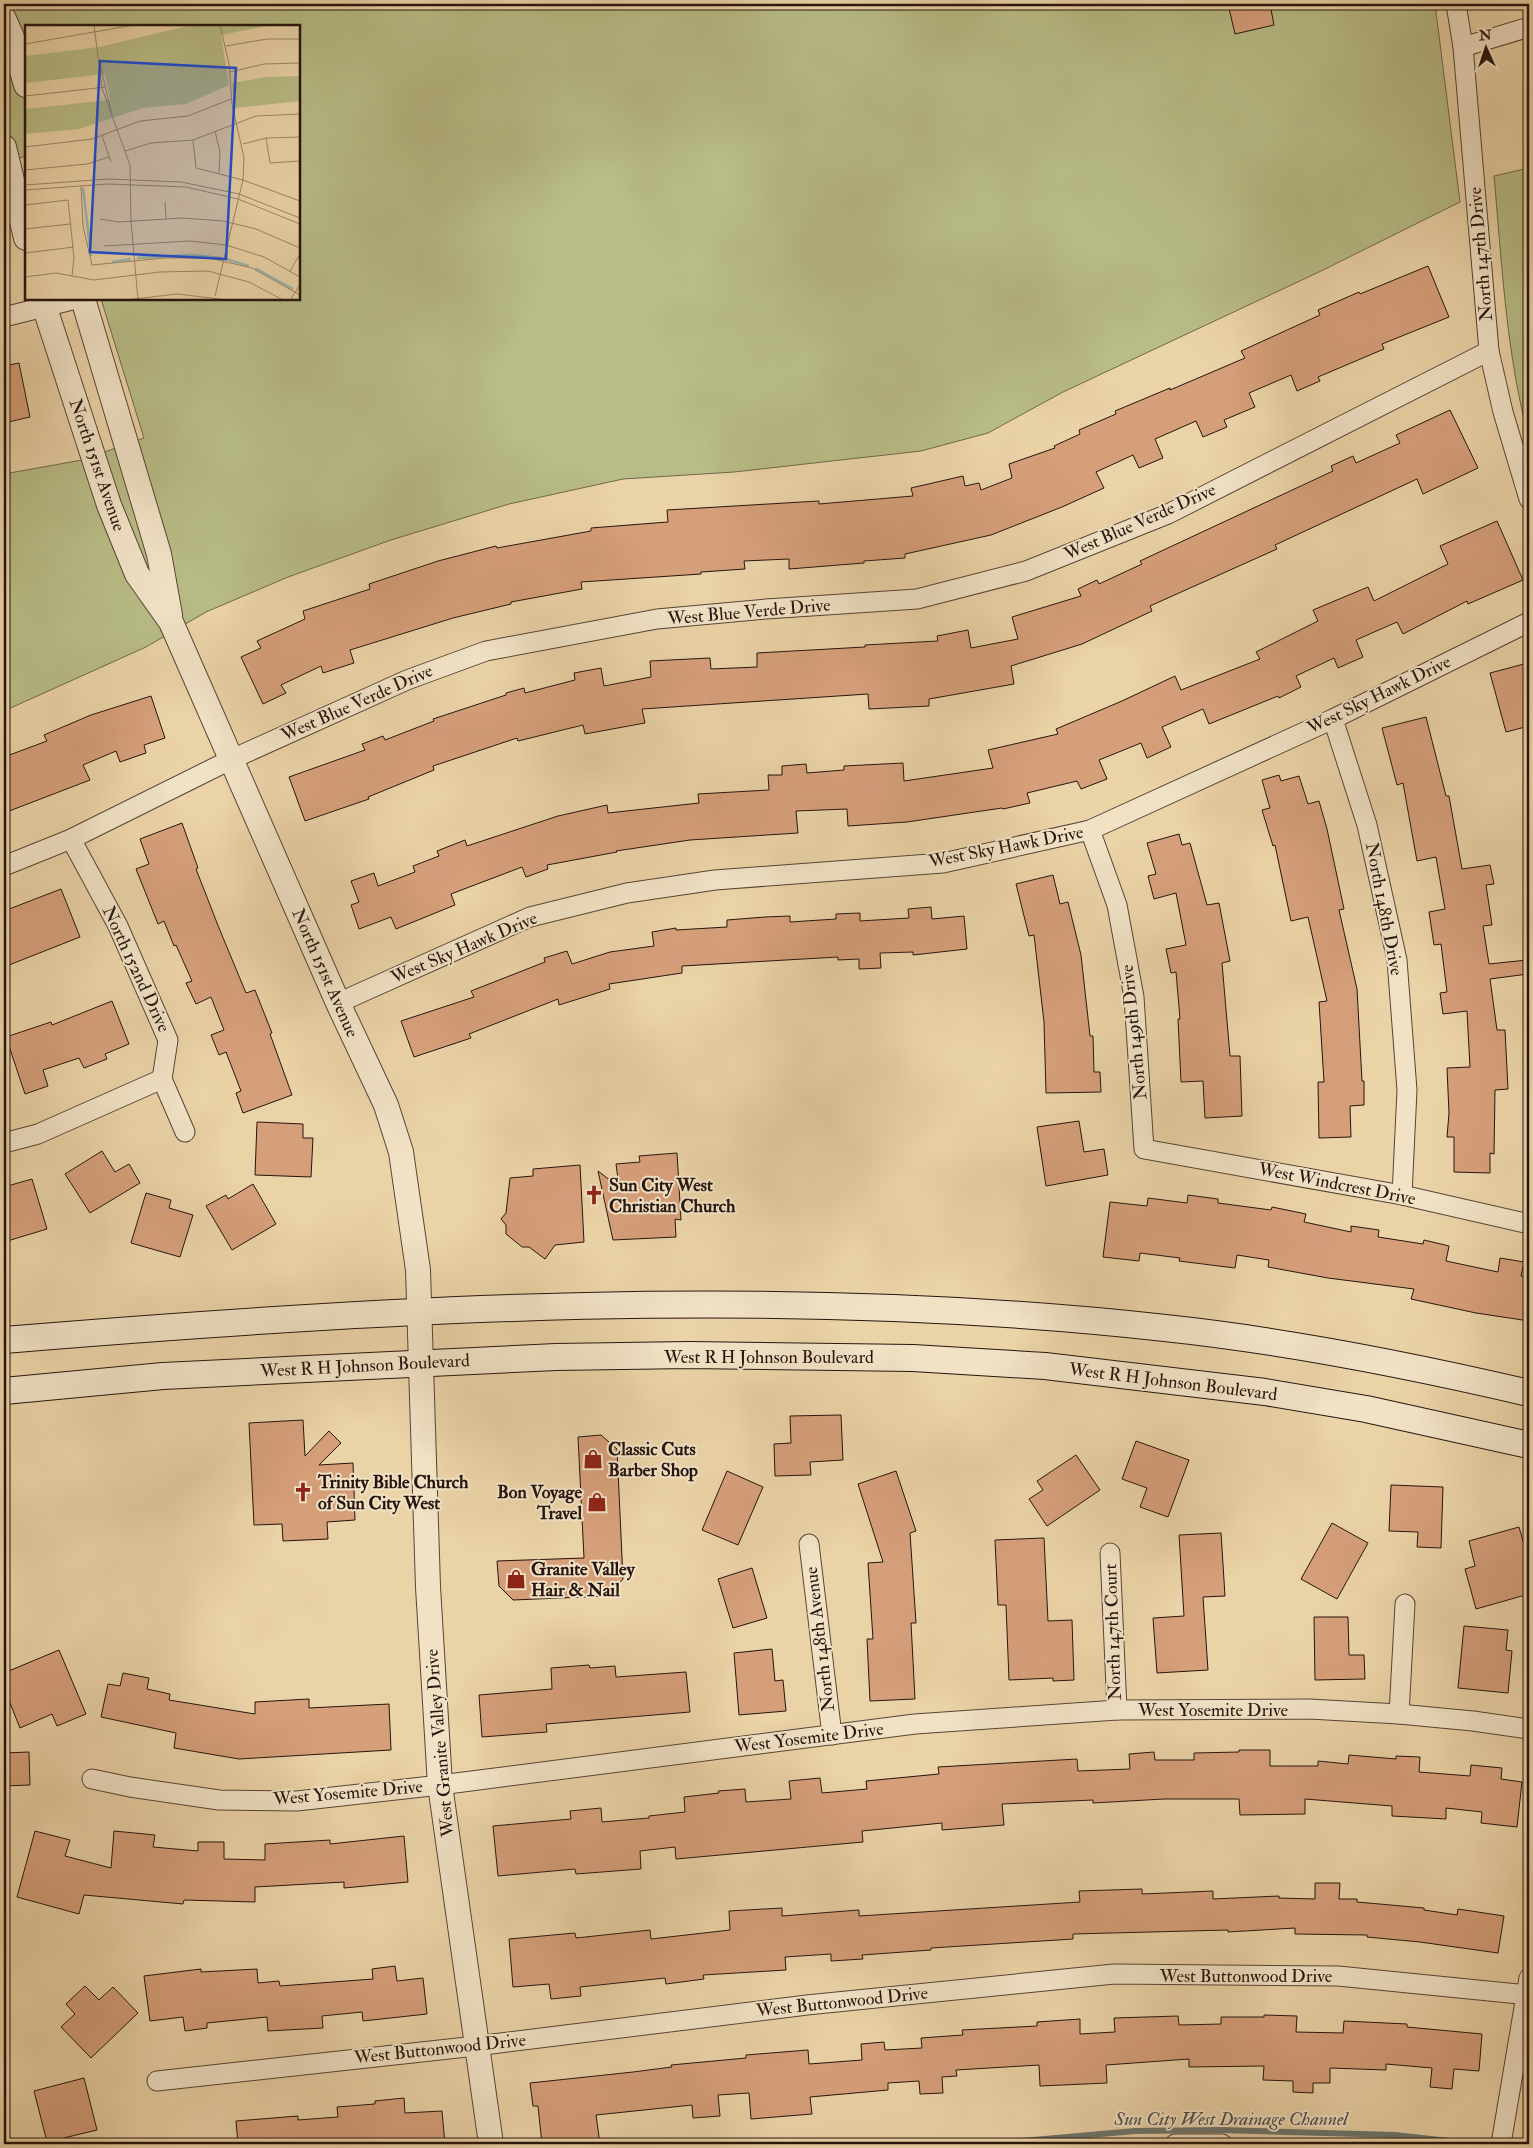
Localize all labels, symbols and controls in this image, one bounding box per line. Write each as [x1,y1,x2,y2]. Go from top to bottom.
north arrow [1460,22,1510,72]
inset map [25,25,300,300]
text: N [1478,27,1493,44]
street label: North 147th Drive [1464,186,1498,322]
street label: North 151st Avenue [64,396,131,535]
street label: West Blue Verde Drive [1060,478,1220,566]
street label: West Blue Verde Drive [665,593,832,631]
street label: West Sky Hawk Drive [1302,650,1455,740]
street label: West Blue Verde Drive [277,659,437,747]
street label: West Sky Hawk Drive [926,821,1086,873]
street label: North 148th Drive [1360,841,1408,978]
street label: North 152nd Drive [97,902,175,1036]
street label: North 151st Avenue [286,905,364,1041]
street label: West Sky Hawk Drive [386,907,541,990]
street label: North 149th Drive [1115,963,1153,1101]
street label: West Windcrest Drive [1255,1157,1418,1211]
place label: Sun City West Christian Church [609,1174,736,1218]
church icon: Sun City West Christian Church [583,1184,605,1206]
street label: West R H Johnson Boulevard [663,1346,874,1369]
street label: West R H Johnson Boulevard [259,1349,470,1383]
street label: West R H Johnson Boulevard [1067,1358,1279,1406]
place label: Classic Cuts Barber Shop [608,1438,698,1482]
shop icon: Classic Cuts Barber Shop [582,1448,604,1470]
place label: Trinity Bible Church of Sun City West [317,1471,469,1515]
church icon: Trinity Bible Church of Sun City West [292,1481,314,1503]
place label: Bon Voyage Travel [497,1481,582,1525]
shop icon: Bon Voyage Travel [586,1491,608,1513]
place label: Granite Valley Hair & Nail [531,1558,636,1602]
street label: North 147th Court [1099,1563,1127,1701]
street label: North 148th Avenue [800,1565,840,1713]
shop icon: Granite Valley Hair & Nail [505,1568,527,1590]
street label: West Granite Valley Drive [420,1648,460,1839]
street label: West Yosemite Drive [1137,1699,1288,1722]
street label: West Yosemite Drive [732,1717,885,1759]
street label: West Yosemite Drive [271,1775,424,1811]
street label: West Buttonwood Drive [1159,1965,1333,1988]
street label: West Buttonwood Drive [754,1981,929,2023]
street label: West Buttonwood Drive [352,2028,527,2070]
water label: Sun City West Drainage Channel [1113,2107,1349,2131]

